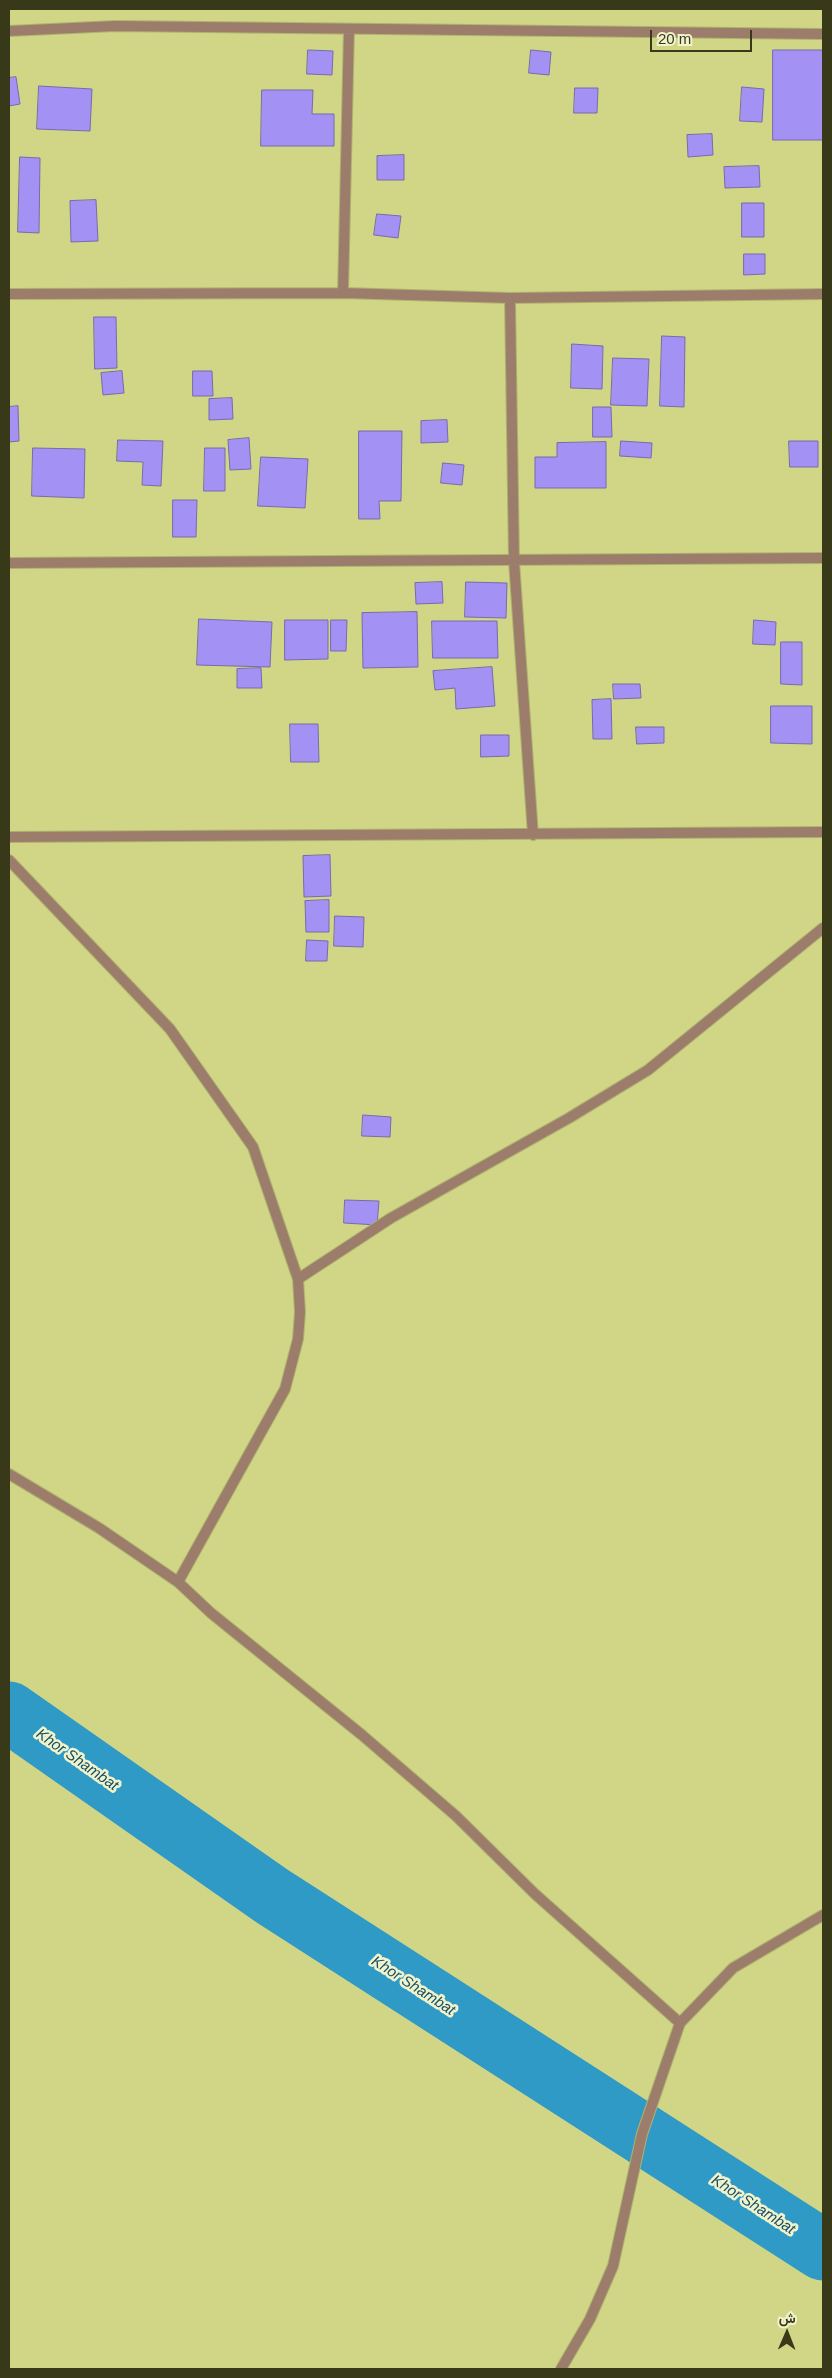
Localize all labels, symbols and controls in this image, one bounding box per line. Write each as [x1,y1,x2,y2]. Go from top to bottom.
scale bar [652,20,754,52]
text: 20 m [658,30,691,47]
water label: Khor Shambat [33,1725,121,1795]
water label: Khor Shambat [368,1952,458,2020]
water label: Khor Shambat [708,2171,798,2239]
north arrow [762,2308,812,2358]
text: ش [779,2310,796,2326]

